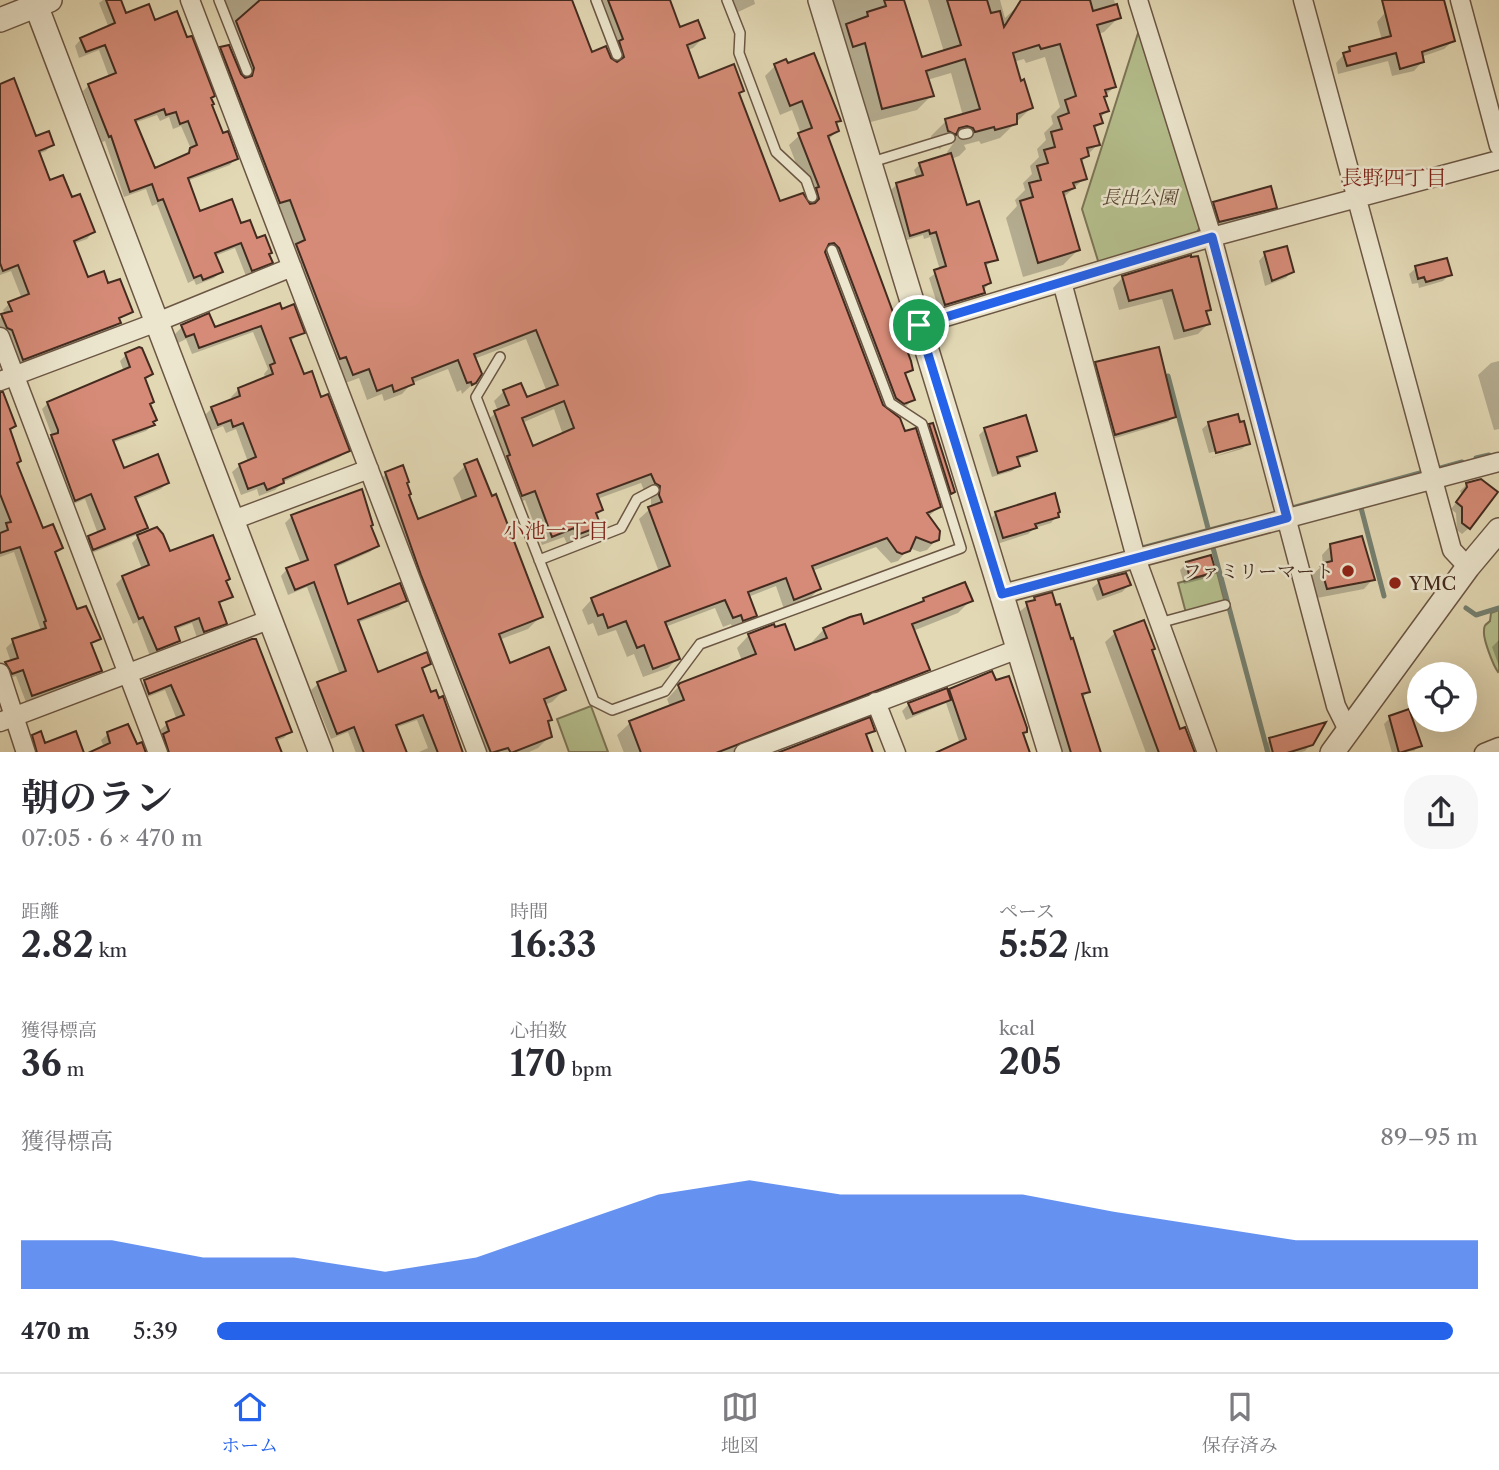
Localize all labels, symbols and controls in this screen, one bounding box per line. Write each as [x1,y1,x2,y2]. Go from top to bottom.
district label: 長野四丁目 [1342,165,1447,190]
park label: 長出公園 [1101,186,1180,209]
pin [889,295,949,355]
icon: arrive [900,306,938,344]
district label: 小池一丁目 [504,518,609,543]
place label: ファミリーマート [1182,560,1334,583]
marker: ファミリーマート [1340,563,1356,579]
place label: YMC [1408,572,1456,595]
marker: YMC [1387,575,1403,591]
map controls [1407,662,1477,732]
button: locate [1407,662,1477,732]
text: 朝のラン [21,774,173,821]
button: share [1404,775,1478,849]
text: 07:05 · 6 × 470 m [21,824,203,852]
text: 距離 [21,900,59,923]
text: 時間 [510,900,548,923]
text: ペース [999,900,1055,923]
text: 2.82 [21,923,94,966]
text: 16:33 [510,923,597,966]
text: 5:52 [999,923,1069,966]
text: km [94,939,127,962]
text: /km [1069,939,1109,962]
text: kcal [999,1017,1035,1040]
text: 獲得標高 [21,1019,97,1042]
text: 心拍数 [510,1019,567,1042]
text: 205 [999,1040,1061,1083]
text: 36 [21,1042,62,1085]
text: 170 [510,1042,566,1085]
text: m [62,1058,84,1081]
text: bpm [566,1058,612,1081]
text: 89–95 m [1380,1123,1478,1151]
text: 獲得標高 [21,1127,113,1155]
text: 470 m [21,1317,90,1345]
text: 5:39 [133,1317,178,1345]
tab: ホーム [221,1388,278,1457]
tab: 地図 [721,1388,759,1457]
tab: 保存済み [1202,1388,1278,1457]

